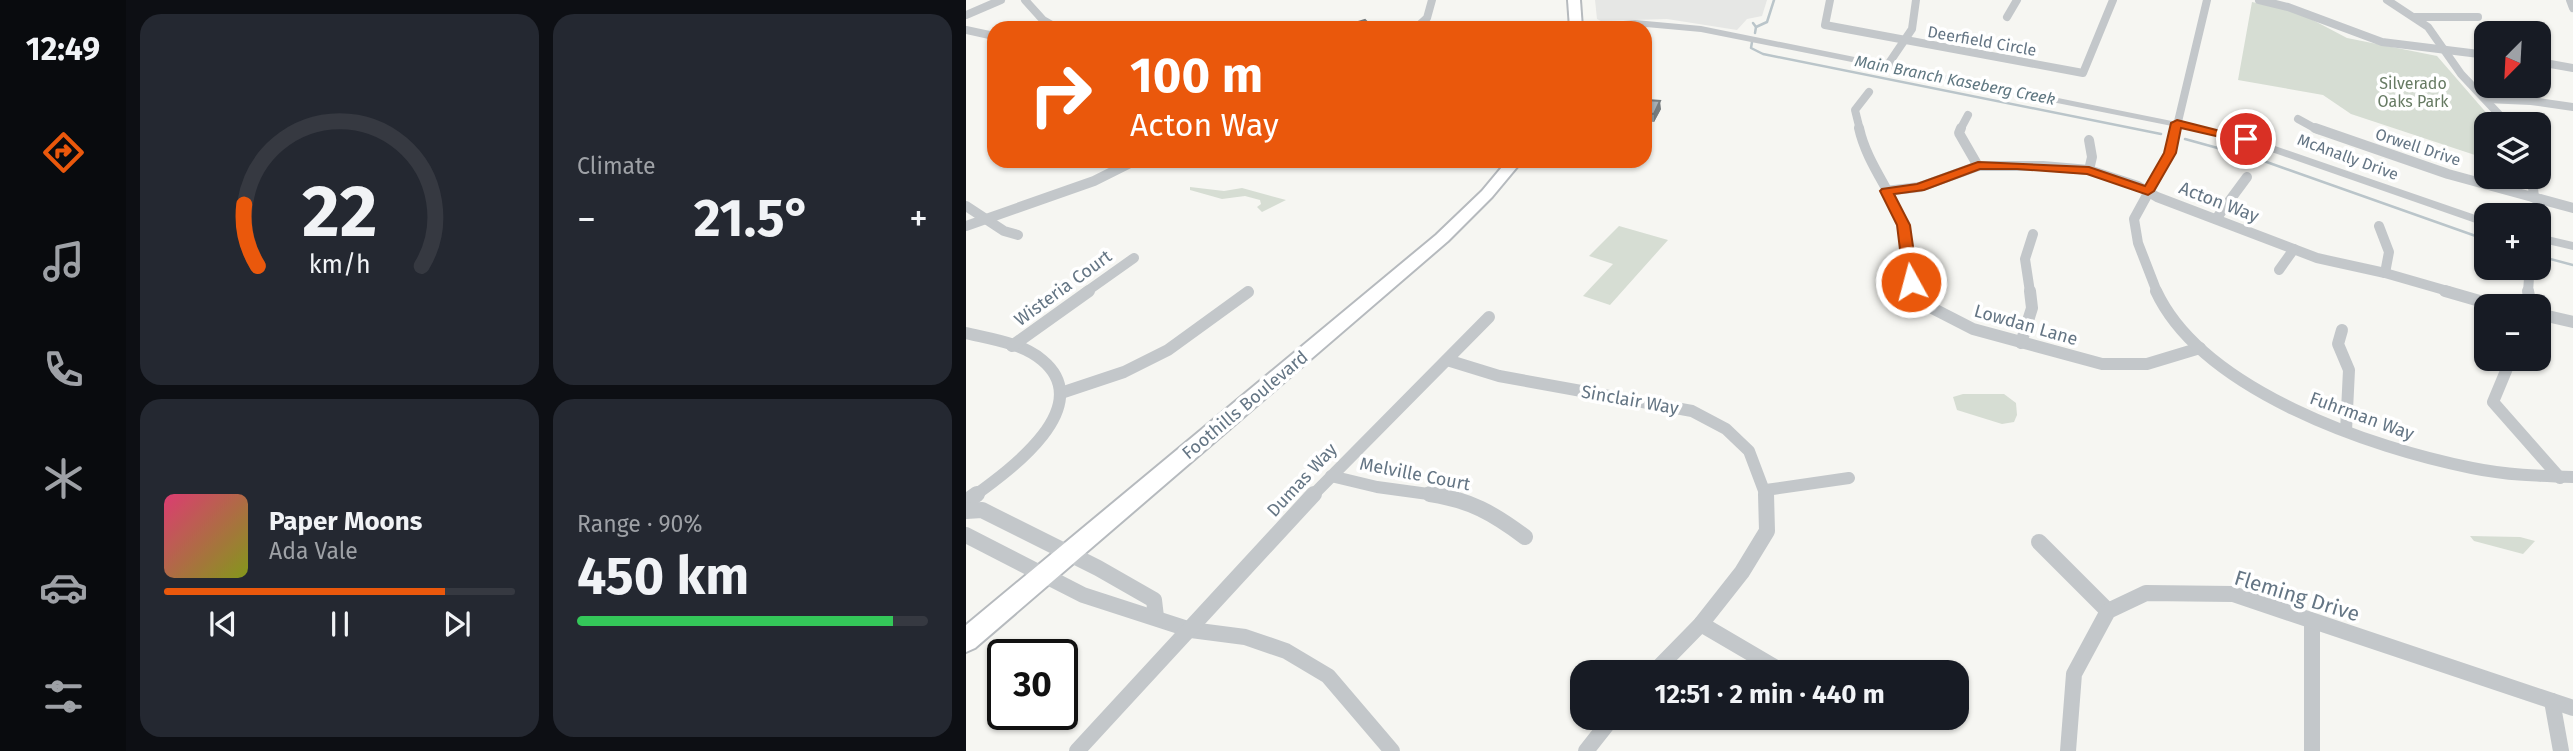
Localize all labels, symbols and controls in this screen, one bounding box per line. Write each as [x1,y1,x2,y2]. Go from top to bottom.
north arrow [2474,21,2552,98]
map controls [2474,21,2551,371]
street label: Deerfield Circle [1926,22,2038,60]
text: 12:49 [26,30,100,68]
text: 100 m [1130,46,1263,105]
icon: right [1015,49,1106,140]
water label: Main Branch Kaseberg Creek [1853,51,2057,109]
park label: Silverado Oaks Park [2378,74,2449,111]
text: Acton Way [1130,106,1279,144]
pin [2216,109,2276,169]
button: layers [2474,112,2551,189]
icon: arrive [2227,120,2265,158]
street label: Orwell Drive [2373,124,2463,170]
icon: directions [39,128,88,177]
street label: McAnally Drive [2295,130,2401,184]
text: Climate [577,152,656,180]
text: 22 [302,168,377,255]
street label: Acton Way [2176,177,2262,227]
text: 21.5° [694,187,811,250]
text: − [577,196,596,242]
text: + [909,196,928,242]
button: + [2474,203,2551,280]
icon: music [39,237,88,286]
street label: Wisteria Court [1010,245,1116,331]
position arrow [1874,245,1948,319]
text: km/h [309,249,370,279]
button: − [2474,294,2551,371]
street label: Lowdan Lane [1972,300,2080,350]
icon: phone [39,345,88,394]
street label: Foothills Boulevard [1178,346,1312,464]
street label: Sinclair Way [1580,381,1681,419]
street label: Fuhrman Way [2307,387,2417,445]
street label: Dumas Way [1262,438,1342,522]
street label: Melville Court [1358,453,1473,496]
icon: climate [39,454,88,503]
text: Paper Moons [269,506,422,537]
text: Range · 90% [577,510,702,538]
text: Ada Vale [269,537,358,565]
text: 450 km [577,545,749,608]
icon: car [39,563,88,612]
street label: Fleming Drive [2231,565,2363,627]
icon: previous [204,605,242,643]
icon: pause [321,605,359,643]
icon: next [438,605,476,643]
speed limit sign: 30 [987,639,1078,730]
icon: filters [39,672,88,721]
text: 12:51 · 2 min · 440 m [1654,679,1885,710]

